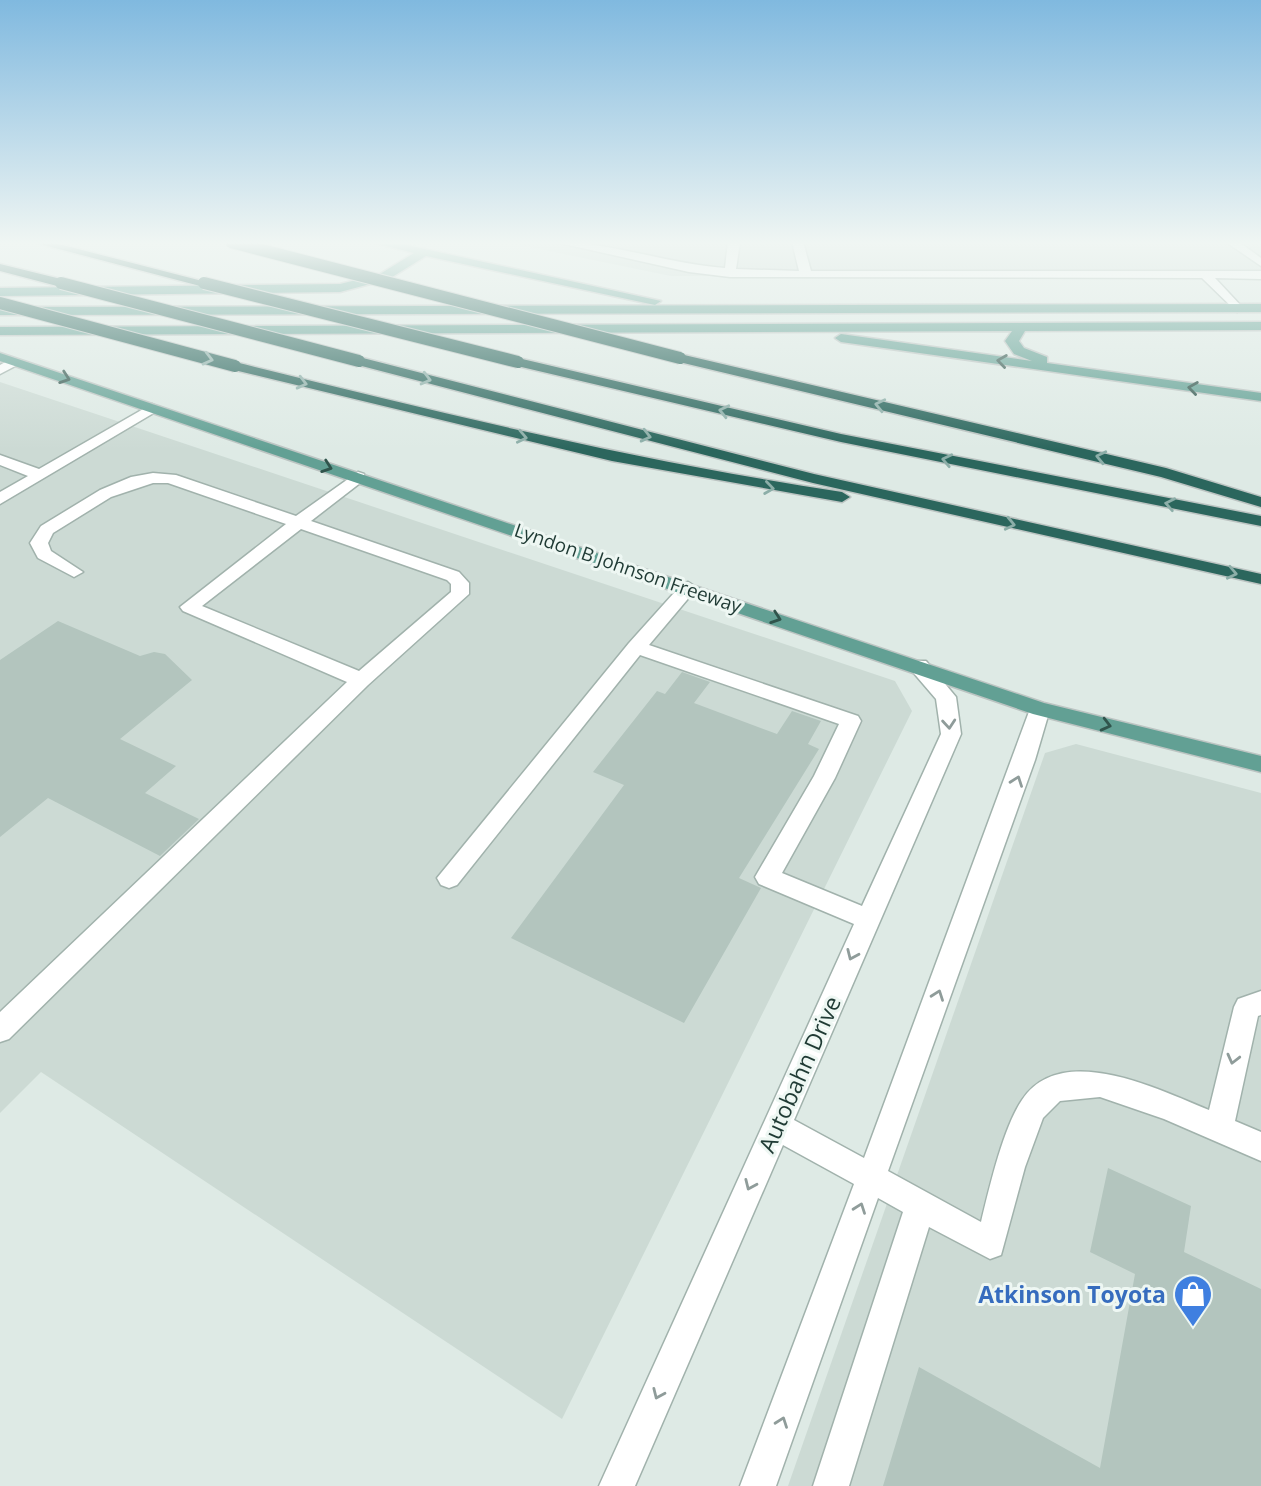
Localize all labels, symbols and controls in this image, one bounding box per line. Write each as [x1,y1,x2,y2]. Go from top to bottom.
one-way arrow [202,351,214,365]
one-way arrow [996,354,1008,369]
one-way arrow [58,370,70,385]
one-way arrow [419,370,431,385]
one-way arrow [295,375,307,389]
one-way arrow [1188,381,1199,396]
one-way arrow [874,399,886,413]
one-way arrow [718,405,730,419]
one-way arrow [640,428,652,442]
one-way arrow [516,429,528,444]
one-way arrow [1095,451,1107,465]
one-way arrow [941,453,953,468]
one-way arrow [320,459,332,473]
one-way arrow [763,480,775,495]
one-way arrow [1164,497,1176,512]
one-way arrow [1004,516,1016,531]
street label: Lyndon B Johnson Freeway [511,517,745,619]
one-way arrow [1226,564,1238,579]
one-way arrow [769,610,781,624]
one-way arrow [1100,717,1112,731]
one-way arrow [941,719,956,730]
one-way arrow [1008,776,1022,788]
one-way arrow [846,948,860,960]
one-way arrow [930,989,944,1001]
street label: Autobahn Drive [750,991,848,1157]
one-way arrow [1227,1053,1241,1065]
one-way arrow [744,1178,758,1191]
one-way arrow [851,1203,865,1215]
shop icon: Atkinson Toyota [1172,1273,1214,1328]
place label: Atkinson Toyota [978,1278,1166,1310]
one-way arrow [652,1386,666,1399]
one-way arrow [773,1416,787,1428]

